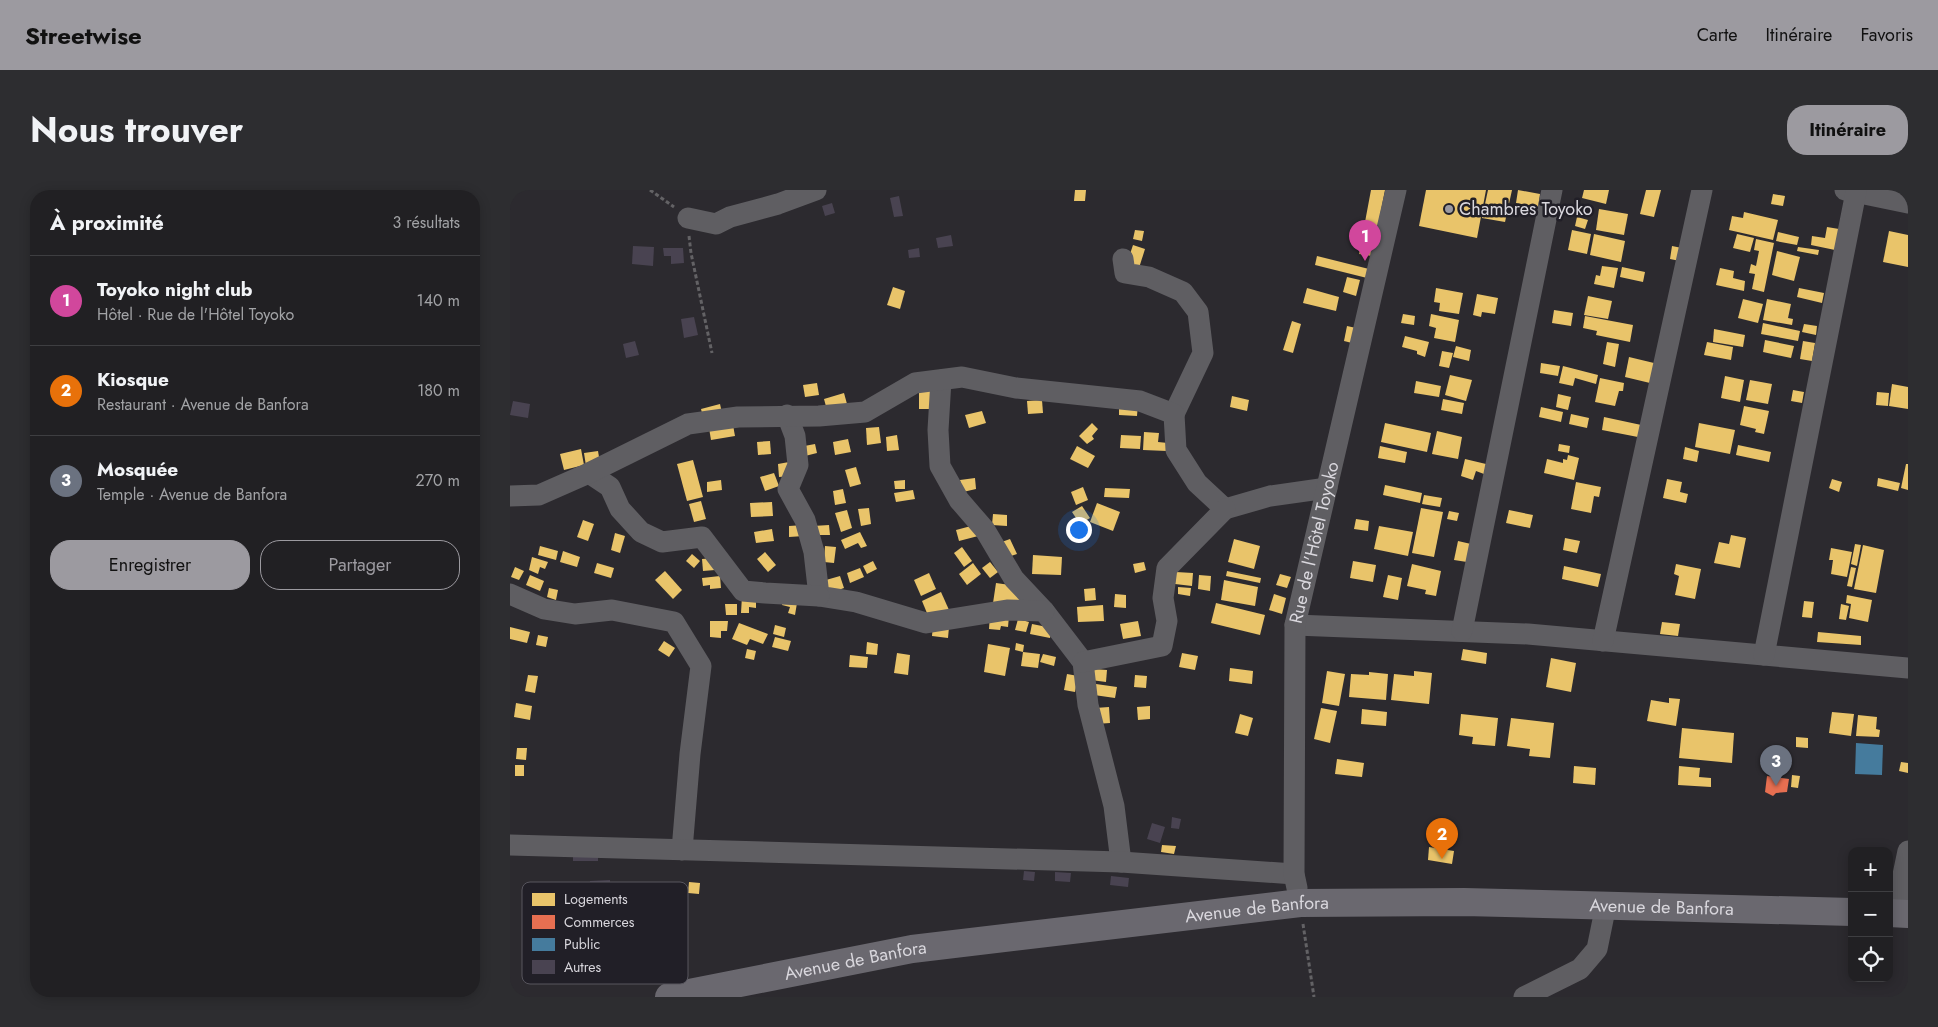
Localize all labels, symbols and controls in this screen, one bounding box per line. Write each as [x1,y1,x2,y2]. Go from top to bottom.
text: Streetwise [25,18,142,53]
text: Carte [1697,22,1738,48]
text: Itinéraire [1766,22,1832,48]
text: Favoris [1860,22,1913,48]
text: Nous trouver [30,105,243,155]
button: Itinéraire [1787,105,1908,155]
place label: Chambres Toyoko [1459,196,1593,222]
marker: Chambres Toyoko [1443,203,1455,215]
text: À proximité [50,208,164,238]
text: 3 résultats [393,211,460,234]
pin: 1 [1349,220,1381,261]
text: Toyoko night club [97,276,253,303]
text: 1 [62,289,70,312]
text: 140 m [417,289,460,312]
text: Hôtel · Rue de l'Hôtel Toyoko [97,303,294,326]
text: Kiosque [97,366,169,393]
text: 2 [61,379,71,402]
text: 180 m [417,379,460,402]
text: Restaurant · Avenue de Banfora [97,393,309,416]
text: Mosquée [97,456,178,483]
street label: Rue de l'Hôtel Toyoko [1283,459,1346,626]
text: 3 [61,469,71,492]
text: 270 m [416,469,460,492]
text: Temple · Avenue de Banfora [97,483,287,506]
your location [1066,517,1092,543]
button: Enregistrer [50,540,250,590]
button: Partager [260,540,460,590]
pin: 3 [1760,745,1792,786]
pin: 2 [1426,818,1458,859]
map controls [1848,847,1893,982]
button: + [1848,847,1893,892]
legend [522,882,688,984]
text: Logements [564,889,628,909]
street label: Avenue de Banfora [1184,890,1329,930]
street label: Avenue de Banfora [1589,892,1734,922]
button: − [1848,892,1893,937]
text: Commerces [564,912,635,932]
text: Public [564,934,600,954]
street label: Avenue de Banfora [782,934,928,987]
button: locate [1848,937,1893,982]
text: Autres [564,957,601,977]

